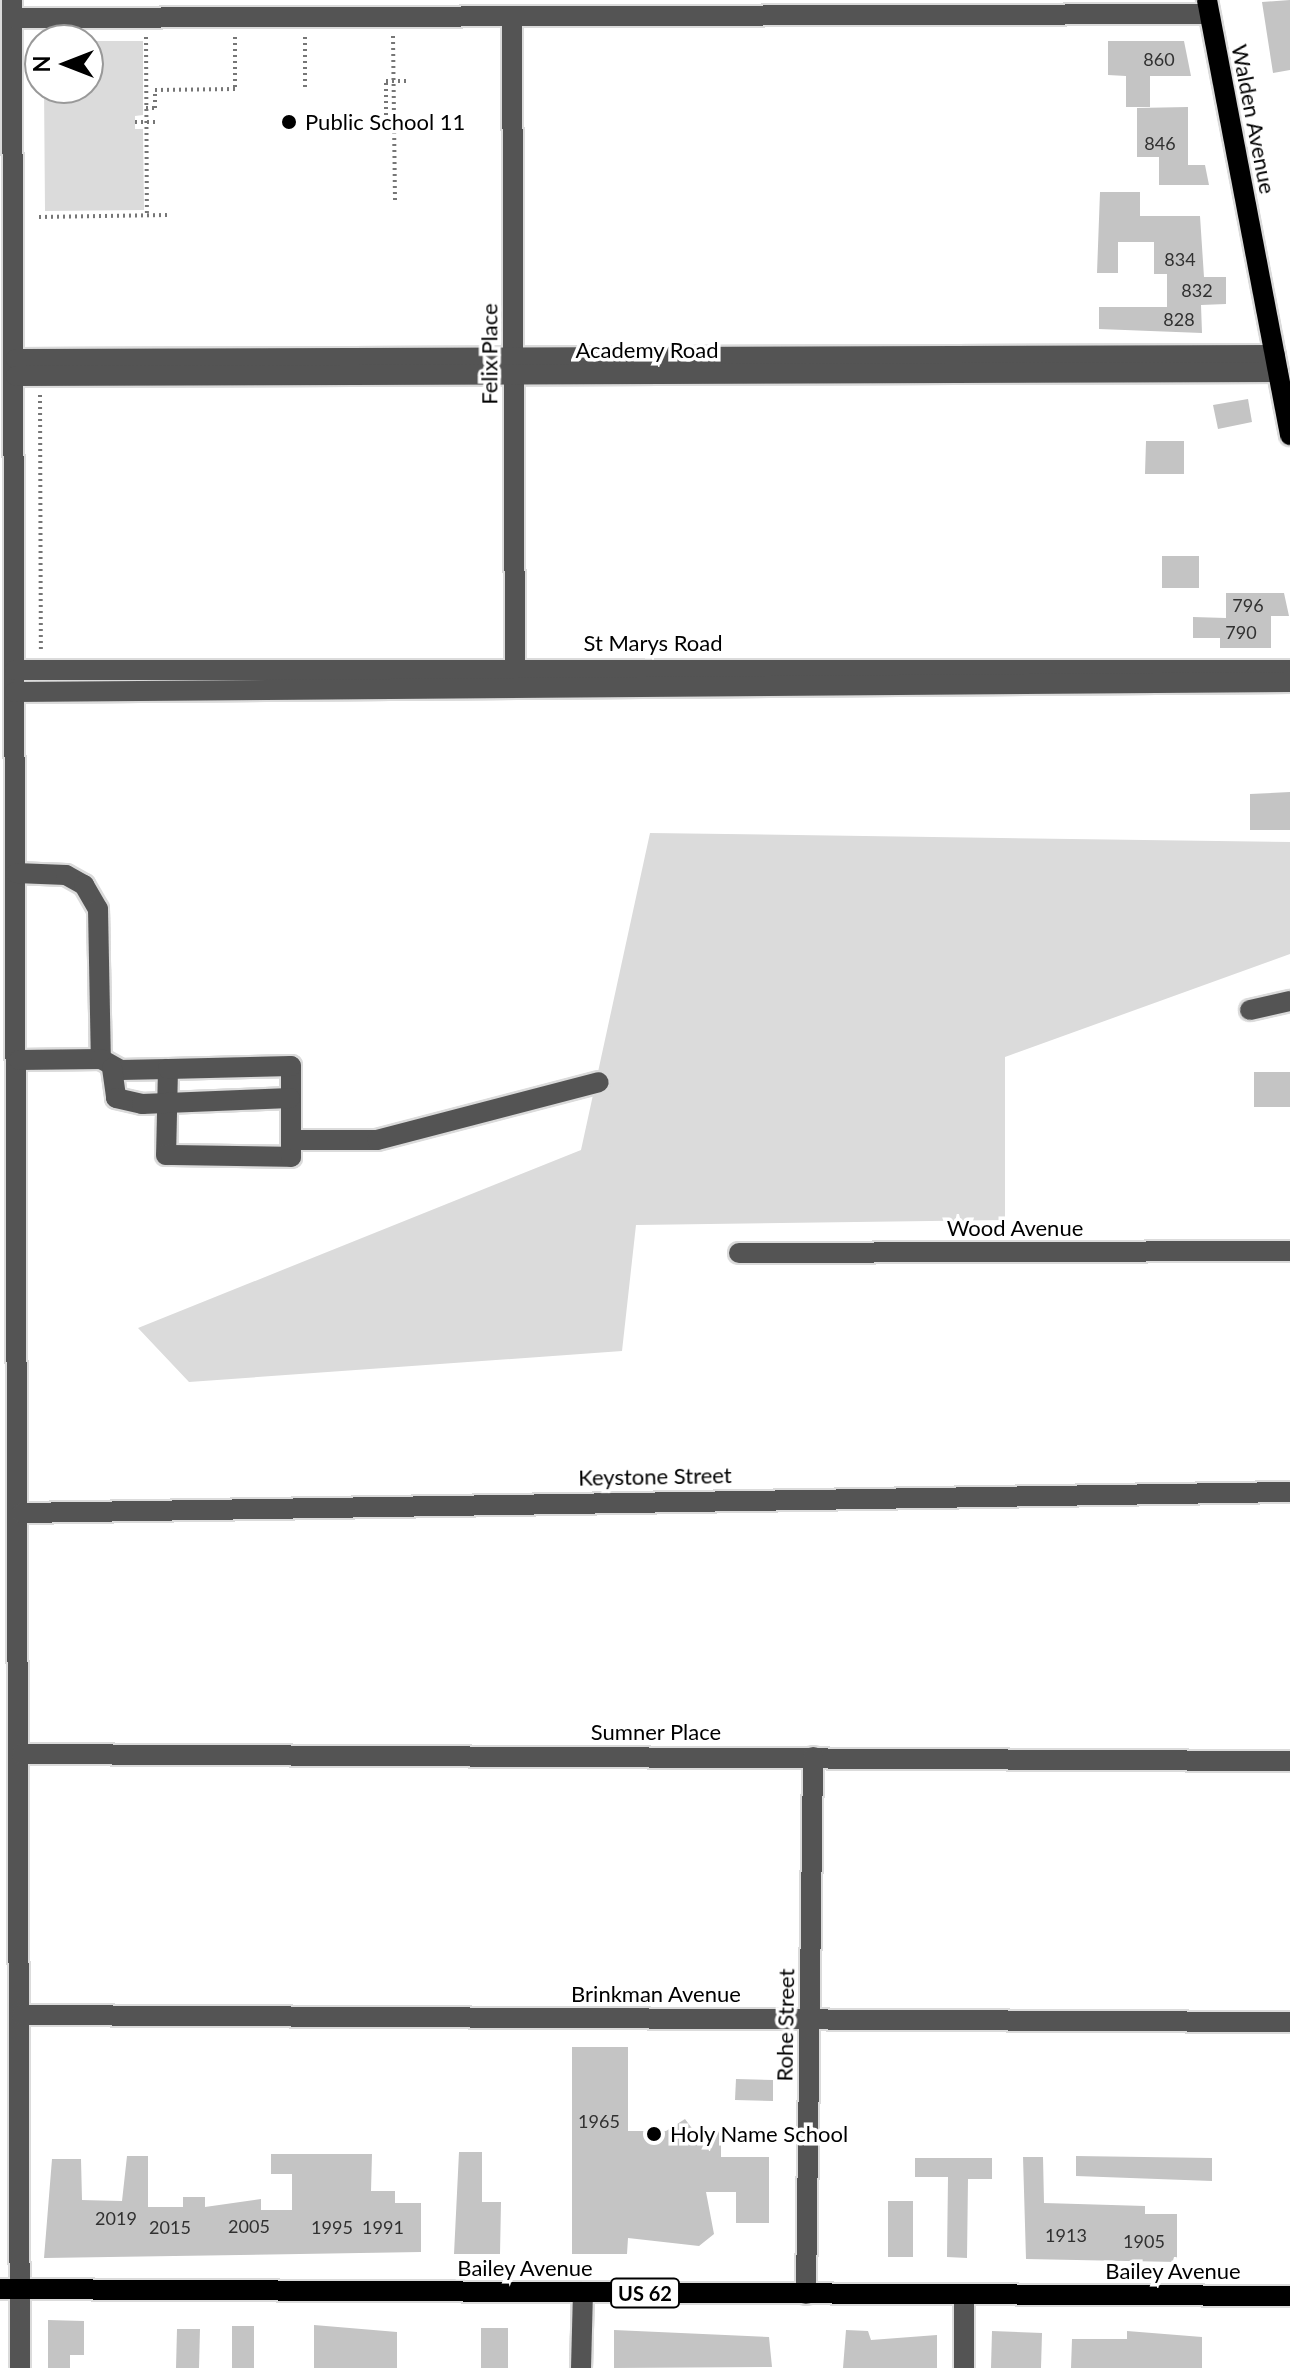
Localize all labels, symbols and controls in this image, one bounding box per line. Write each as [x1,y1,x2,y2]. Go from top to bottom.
north arrow [24,24,104,104]
street label: Walden Avenue [1227,42,1281,196]
house number: 860 [1143,48,1175,70]
text: N [28,56,55,72]
place label: Public School 11 [305,109,465,135]
marker: Public School 11 [280,113,298,131]
house number: 846 [1144,132,1176,154]
house number: 834 [1164,248,1196,270]
house number: 832 [1181,279,1213,301]
street label: Felix Place [476,303,502,405]
house number: 828 [1163,308,1195,330]
street label: Academy Road [575,337,719,363]
house number: 796 [1232,594,1264,616]
house number: 790 [1225,621,1257,643]
street label: St Marys Road [583,630,723,656]
street label: Wood Avenue [946,1215,1084,1241]
street label: Keystone Street [578,1461,732,1491]
street label: Sumner Place [591,1719,721,1745]
street label: Rohe Street [771,1968,799,2082]
street label: Brinkman Avenue [571,1981,741,2007]
house number: 1965 [578,2110,620,2132]
place label: Holy Name School [670,2121,849,2147]
marker: Holy Name School [645,2125,663,2143]
house number: 2019 [95,2207,137,2229]
house number: 2005 [228,2215,270,2237]
house number: 2015 [149,2216,191,2238]
house number: 1995 [311,2216,353,2238]
house number: 1991 [362,2216,404,2238]
house number: 1913 [1045,2224,1087,2246]
house number: 1905 [1123,2230,1165,2252]
street label: Bailey Avenue [457,2255,593,2281]
street label: Bailey Avenue [1105,2258,1241,2284]
road number: US 62 [609,2277,681,2309]

